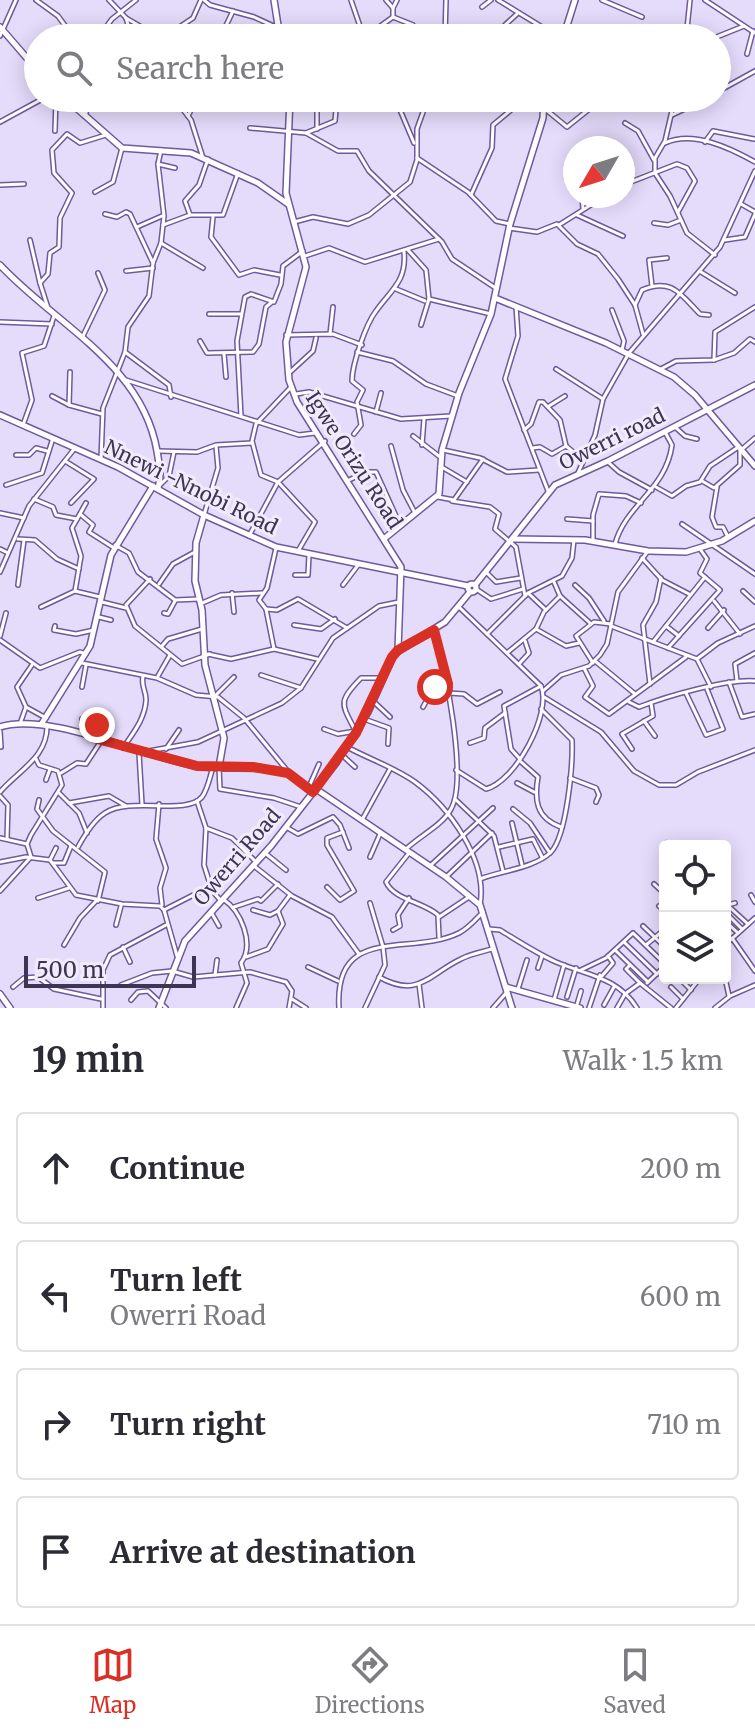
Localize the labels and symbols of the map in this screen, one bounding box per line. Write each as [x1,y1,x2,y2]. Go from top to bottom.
north arrow [563,136,635,208]
street label: Igwe Orizu Road [301,386,408,533]
street label: Owerri road [555,402,669,475]
street label: Nnewi -Nnobi Road [101,434,282,539]
route start [417,669,453,705]
route end [79,707,115,743]
street label: Owerri Road [188,803,285,910]
scale bar [24,952,196,988]

